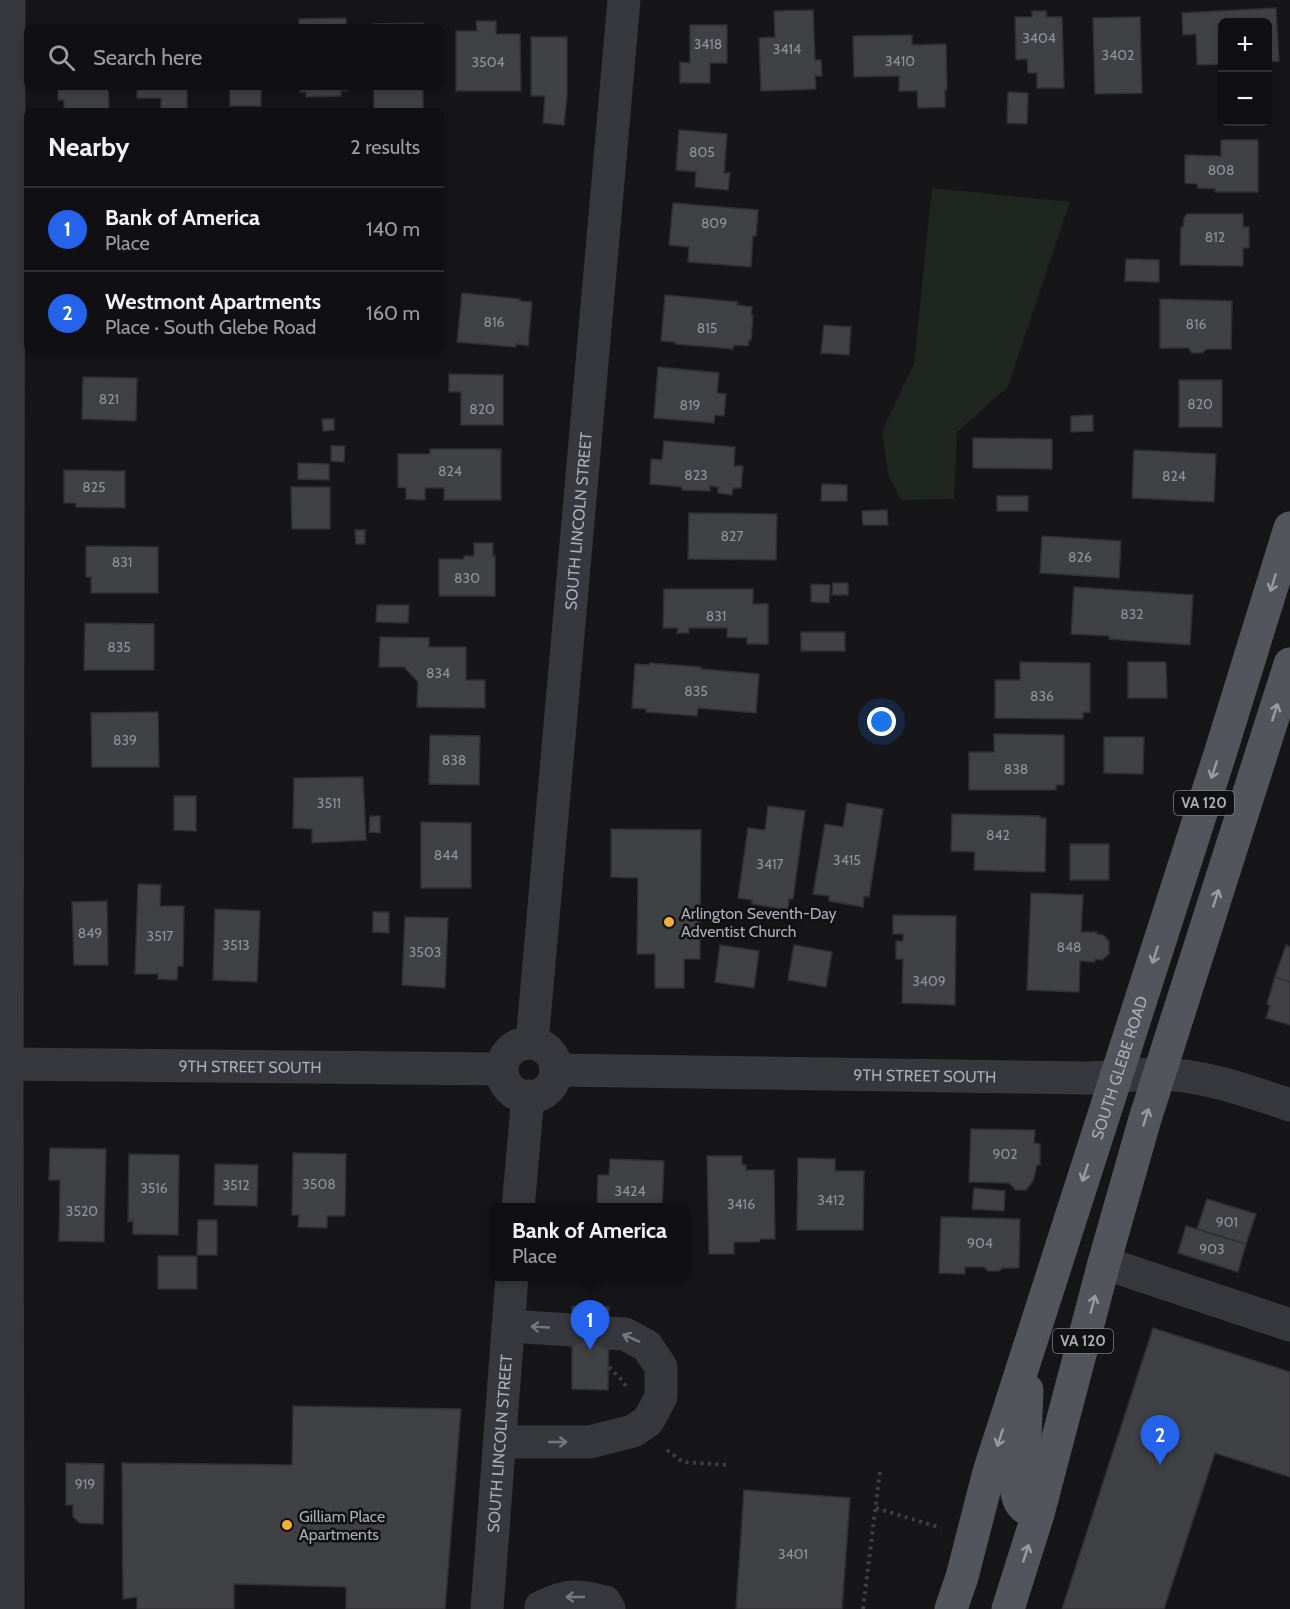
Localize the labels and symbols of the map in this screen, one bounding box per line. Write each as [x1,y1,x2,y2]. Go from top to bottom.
house number: 3404 [1022,29,1056,47]
house number: 3418 [694,35,722,53]
house number: 3414 [773,40,801,58]
house number: 3402 [1102,46,1134,64]
house number: 3410 [885,52,915,70]
house number: 3504 [471,53,505,71]
house number: 805 [689,143,715,161]
house number: 808 [1208,161,1234,179]
house number: 809 [701,214,727,232]
house number: 812 [1205,228,1225,246]
house number: 816 [484,313,505,331]
house number: 816 [1186,315,1207,333]
house number: 815 [697,319,717,337]
house number: 821 [99,390,119,408]
house number: 820 [1187,395,1213,413]
house number: 819 [680,396,701,414]
house number: 820 [469,400,495,418]
street label: SOUTH LINCOLN STREET [561,431,595,611]
house number: 824 [438,462,462,480]
house number: 823 [684,466,708,484]
house number: 824 [1162,467,1186,485]
house number: 825 [82,478,106,496]
house number: 827 [721,527,743,545]
house number: 826 [1068,548,1092,566]
house number: 831 [112,553,132,571]
house number: 830 [454,569,480,587]
one-way arrow [1266,573,1277,592]
house number: 832 [1120,605,1144,623]
house number: 831 [706,607,726,625]
house number: 835 [107,638,131,656]
house number: 834 [426,664,450,682]
house number: 835 [684,682,708,700]
house number: 836 [1030,687,1054,705]
one-way arrow [1270,703,1281,722]
your location [867,707,896,736]
house number: 839 [113,731,137,749]
house number: 838 [442,751,466,769]
house number: 838 [1004,760,1028,778]
one-way arrow [1208,760,1219,779]
road number: VA 120 [1174,791,1234,815]
house number: 3511 [317,794,341,812]
house number: 842 [986,826,1010,844]
house number: 844 [434,846,458,864]
house number: 3415 [833,851,861,869]
house number: 3417 [756,855,784,873]
one-way arrow [1211,889,1222,908]
place label: Arlington Seventh-Day Adventist Church [681,904,837,941]
marker: Arlington Seventh-Day Adventist Church [662,915,676,929]
house number: 849 [78,924,102,942]
house number: 3517 [147,927,173,945]
house number: 3513 [222,936,250,954]
house number: 848 [1056,938,1082,956]
house number: 3503 [409,943,441,961]
one-way arrow [1149,945,1160,964]
house number: 3409 [912,972,946,990]
street label: SOUTH GLEBE ROAD [1087,993,1151,1142]
street label: 9TH STREET SOUTH [178,1056,322,1077]
street label: 9TH STREET SOUTH [853,1065,997,1086]
one-way arrow [1141,1108,1152,1127]
house number: 902 [992,1145,1018,1163]
one-way arrow [1079,1163,1090,1182]
house number: 3508 [302,1175,336,1193]
house number: 3512 [222,1176,250,1194]
house number: 3516 [140,1179,168,1197]
house number: 3424 [614,1182,646,1200]
house number: 3412 [817,1191,845,1209]
house number: 3416 [727,1195,755,1213]
house number: 3520 [66,1202,98,1220]
house number: 901 [1216,1213,1238,1231]
house number: 904 [967,1234,993,1252]
house number: 903 [1199,1240,1225,1258]
one-way arrow [1088,1295,1099,1314]
pin: 1 [570,1300,610,1350]
one-way arrow [531,1321,551,1332]
road number: VA 120 [1053,1329,1113,1353]
one-way arrow [623,1332,641,1343]
street label: SOUTH LINCOLN STREET [483,1353,516,1533]
pin: 2 [1140,1416,1180,1465]
one-way arrow [994,1428,1005,1447]
one-way arrow [548,1436,568,1448]
house number: 919 [75,1475,95,1493]
place label: Gilliam Place Apartments [299,1507,385,1544]
marker: Gilliam Place Apartments [280,1518,294,1532]
one-way arrow [1021,1544,1032,1563]
house number: 3401 [778,1545,808,1563]
one-way arrow [566,1591,586,1603]

